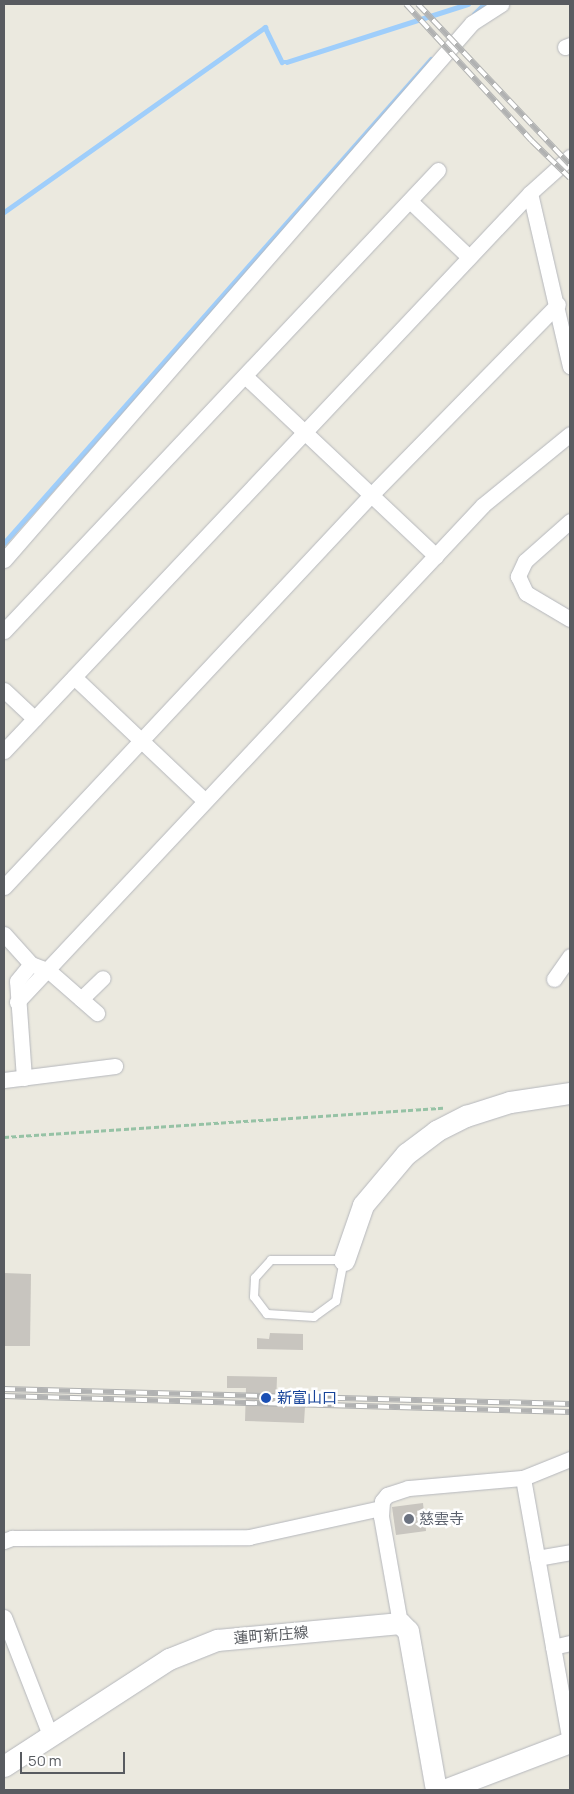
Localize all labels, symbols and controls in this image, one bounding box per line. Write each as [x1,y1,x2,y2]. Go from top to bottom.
place label: 新富山口 [277,1389,337,1407]
marker: 新富山口 [259,1391,273,1405]
place label: 慈雲寺 [419,1510,464,1528]
marker: 慈雲寺 [403,1513,415,1525]
street label: 蓮町新庄線 [233,1623,309,1647]
scale bar [22,1742,128,1774]
text: 50 m [28,1750,62,1771]

